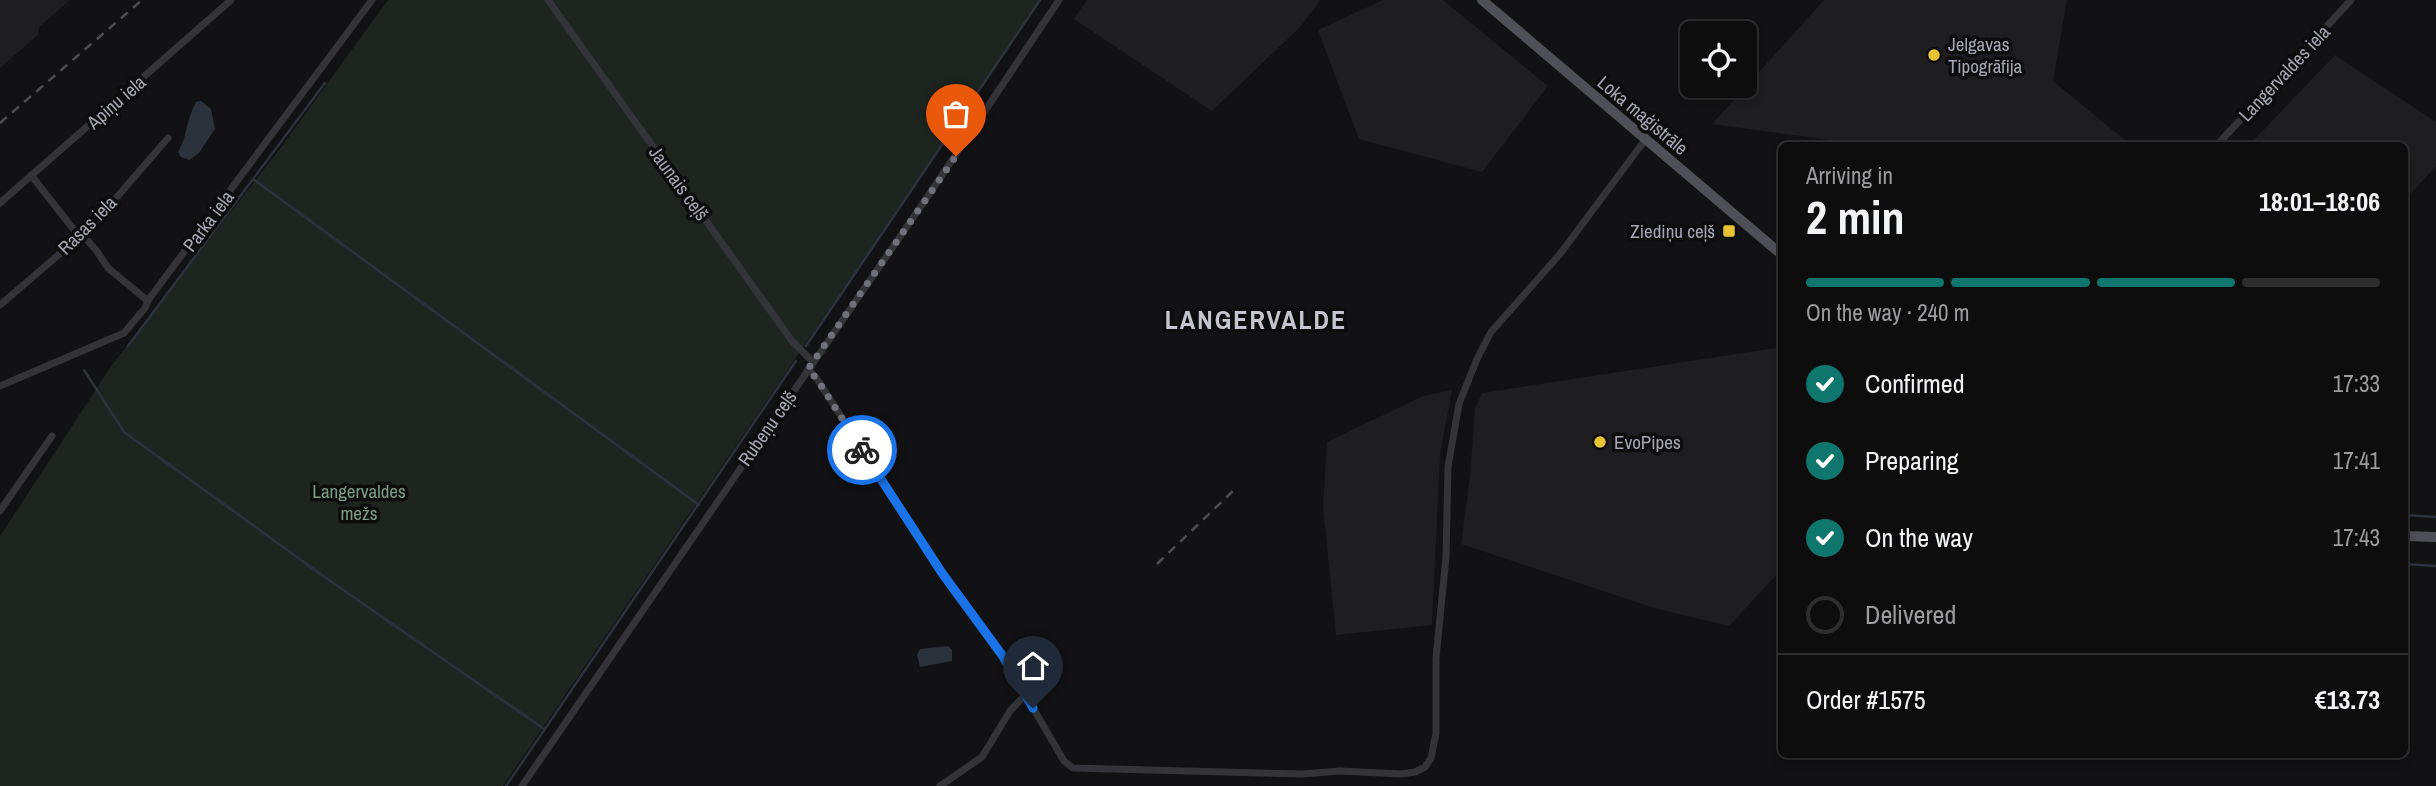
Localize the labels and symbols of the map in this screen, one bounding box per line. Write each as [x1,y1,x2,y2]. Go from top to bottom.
street label: Langervaldes iela [2233,19,2336,127]
place label: Jelgavas Tipogrāfija [1948,31,2022,79]
marker: Jelgavas Tipogrāfija [1926,47,1942,63]
street label: Apiņu iela [80,69,151,135]
street label: Loka maģistrāle [1592,69,1694,161]
pin [926,84,986,156]
street label: Jaunais ceļš [643,140,715,226]
street label: Parka iela [177,185,240,257]
street label: Rasas iela [52,190,122,260]
place label: Ziediņu ceļš [1630,218,1715,244]
marker: Ziediņu ceļš [1721,223,1737,239]
district label: LANGERVALDE [1165,302,1347,337]
street label: Rubeņu ceļš [732,385,803,471]
courier [827,415,897,485]
place label: EvoPipes [1614,429,1681,455]
marker: EvoPipes [1592,434,1608,450]
park label: Langervaldes mežs [312,478,406,526]
pin [1003,636,1063,708]

